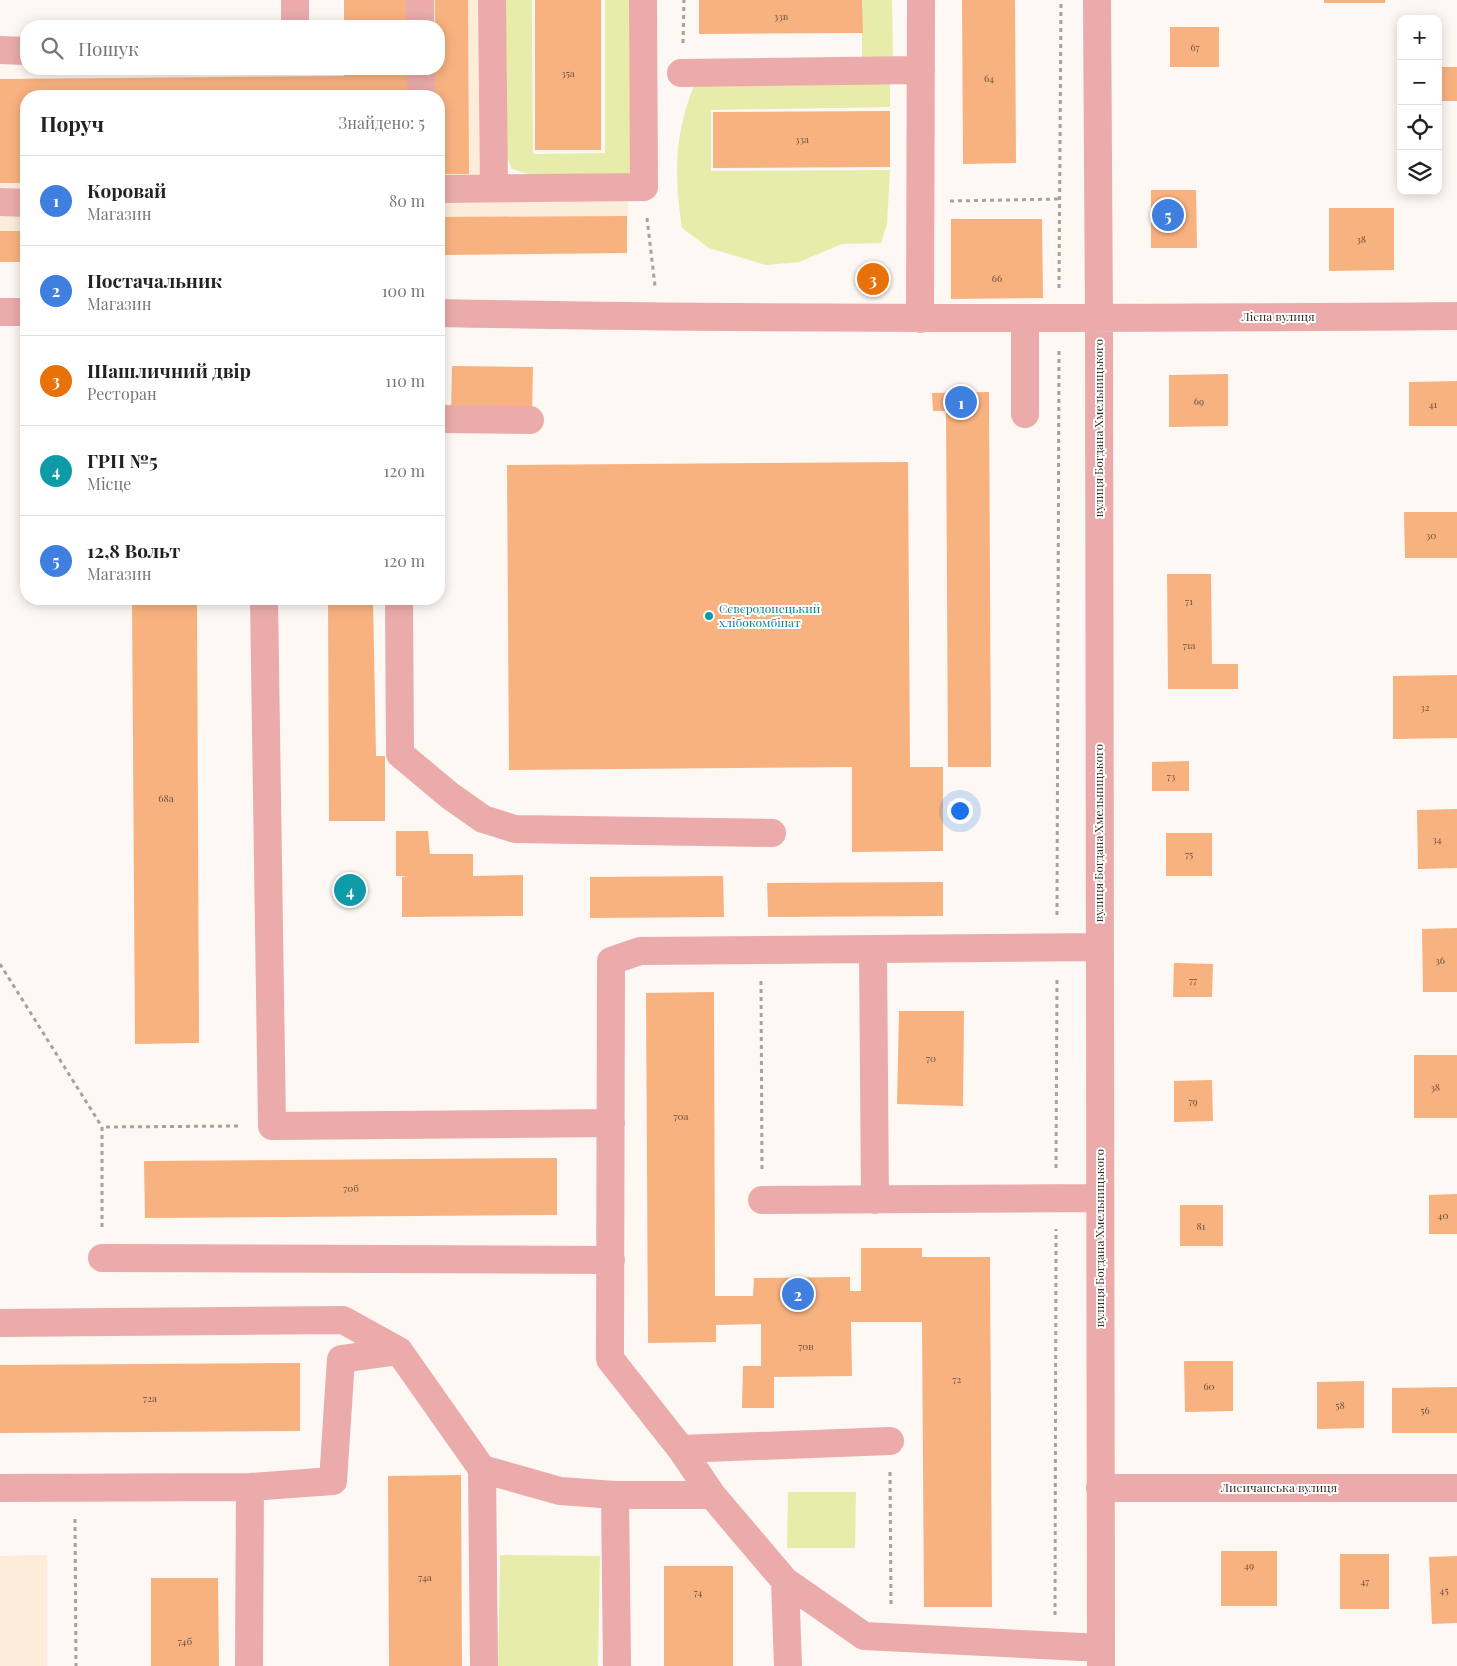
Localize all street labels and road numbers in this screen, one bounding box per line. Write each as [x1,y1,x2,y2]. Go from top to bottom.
street label: Лісна вулиця [1240,308,1315,324]
street label: вулиця Богдана Хмельницького [1090,338,1106,517]
street label: вулиця Богдана Хмельницького [1090,743,1106,922]
street label: вулиця Богдана Хмельницького [1091,1148,1107,1327]
street label: Лисичанська вулиця [1220,1479,1338,1495]

